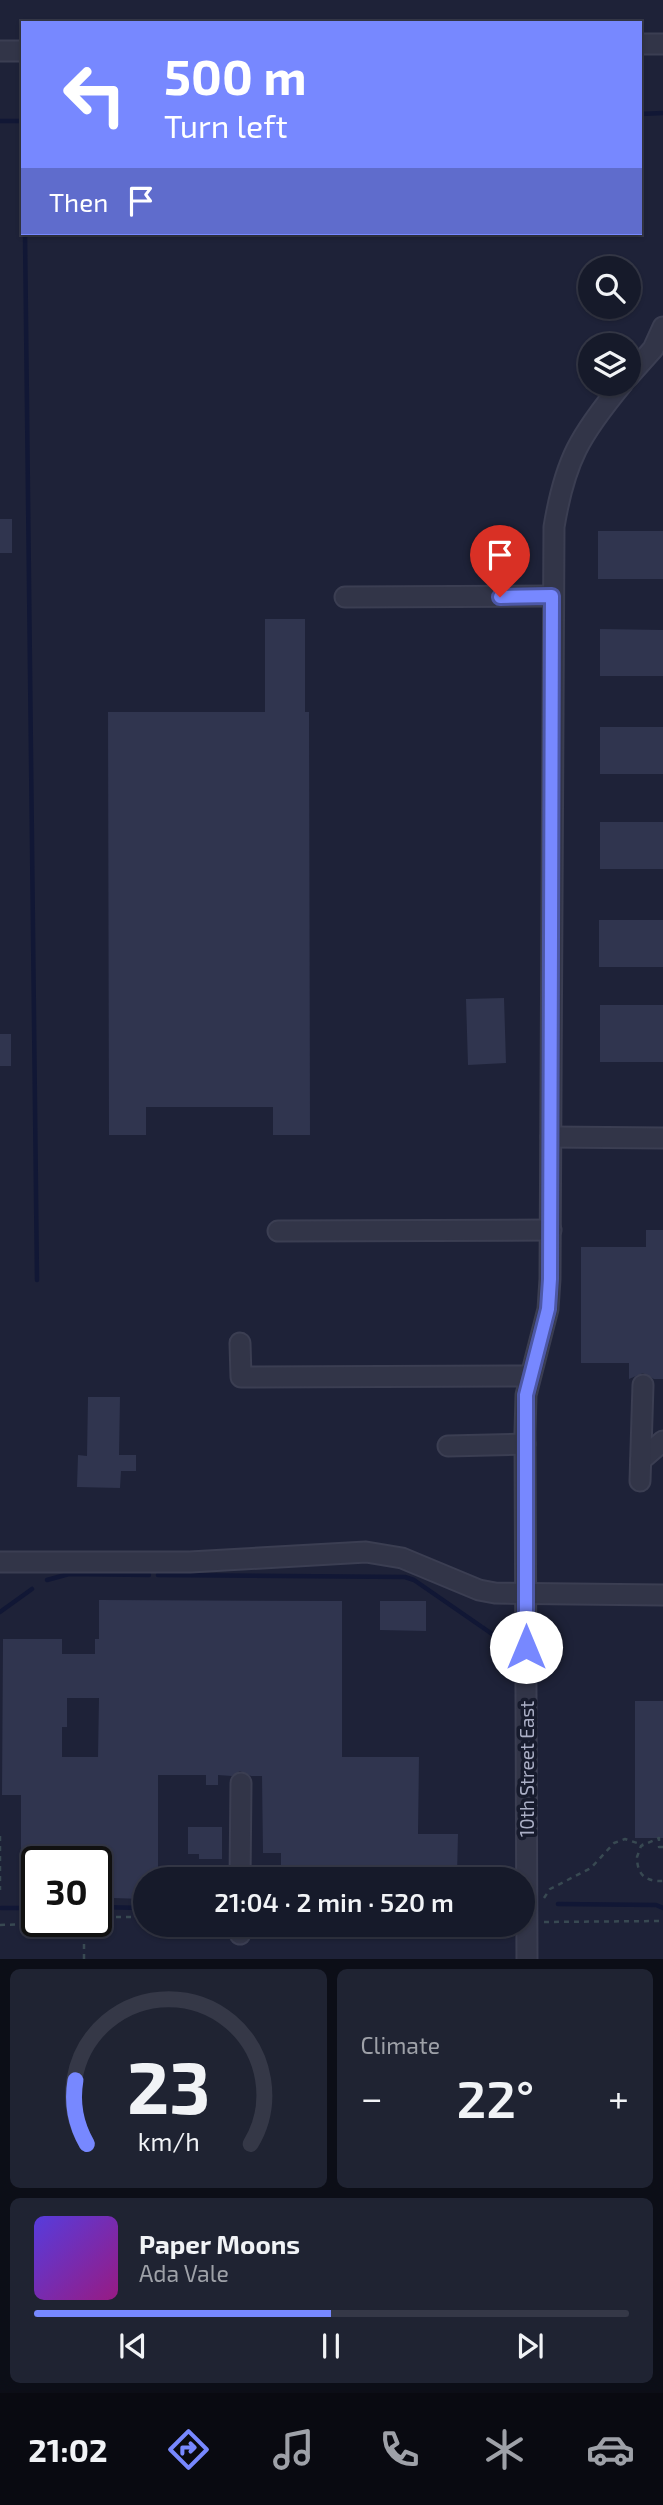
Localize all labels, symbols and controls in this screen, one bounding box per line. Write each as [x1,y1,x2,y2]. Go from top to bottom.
text: 500 m [164,46,307,105]
icon: left [49,49,140,140]
text: Turn left [164,106,288,144]
icon: arrive [122,182,160,220]
text: Then [49,186,108,217]
map controls [578,256,641,396]
button: search [578,256,641,319]
button: layers [578,333,641,396]
pin [470,525,530,597]
icon: arrive [481,536,519,574]
position arrow [489,1610,563,1684]
street label: 10th Street East [515,1701,538,1837]
speed limit sign: 30 [21,1846,112,1937]
text: 21:04 · 2 min · 520 m [214,1886,454,1917]
text: Climate [361,2031,440,2059]
text: 23 [126,2042,210,2130]
text: 22° [456,2066,534,2128]
text: − [361,2074,383,2120]
text: + [608,2074,629,2120]
text: km/h [137,2126,199,2156]
text: Paper Moons [139,2228,300,2259]
text: Ada Vale [139,2259,229,2287]
icon: previous [114,2327,152,2365]
icon: pause [312,2327,350,2365]
icon: next [511,2327,549,2365]
icon: directions [164,2425,213,2474]
icon: music [269,2425,318,2474]
icon: phone [375,2425,424,2474]
icon: climate [480,2425,529,2474]
icon: car [586,2425,635,2474]
text: 21:02 [28,2430,108,2468]

